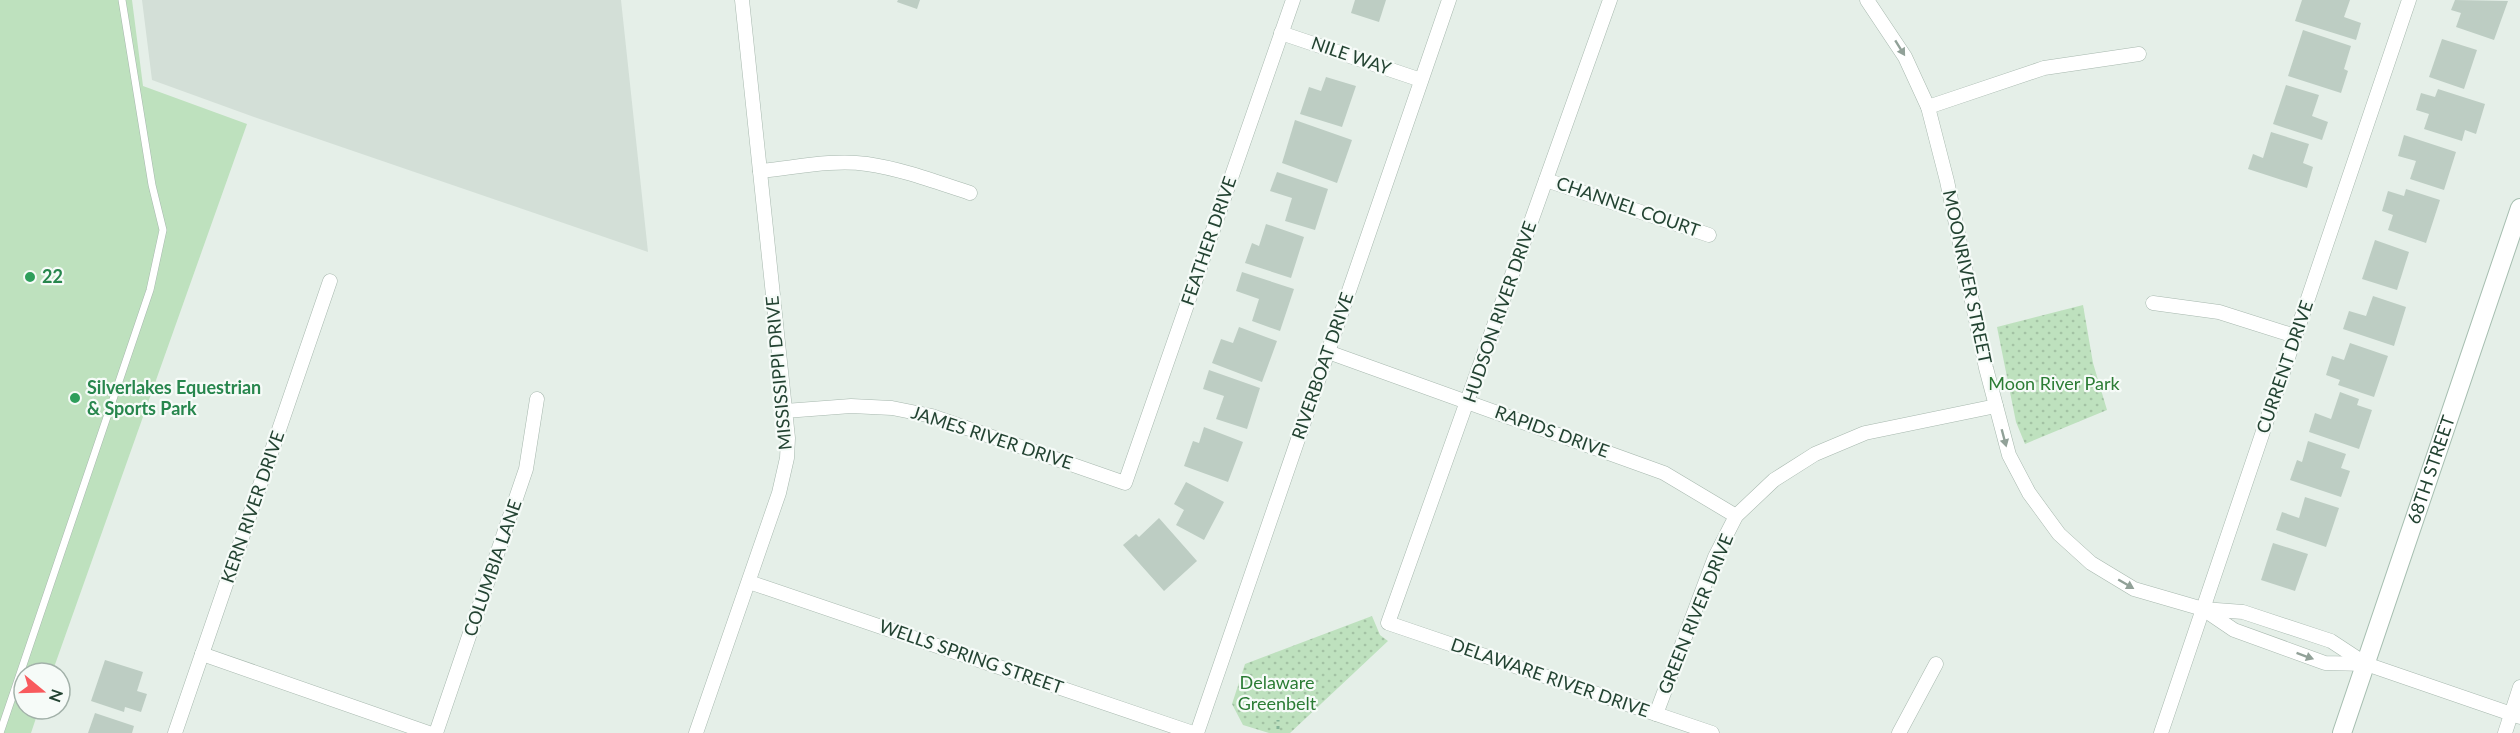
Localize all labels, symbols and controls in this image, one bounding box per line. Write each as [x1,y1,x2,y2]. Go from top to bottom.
street label: NILE WAY [1309,31,1395,79]
one-way arrow [1894,40,1905,56]
street label: CHANNEL COURT [1554,171,1703,241]
street label: FEATHER DRIVE [1176,173,1240,308]
street label: MOONRIVER STREET [1939,188,1997,366]
street label: HUDSON RIVER DRIVE [1458,218,1540,405]
place label: 22 [42,265,63,287]
marker: 22 [23,270,37,284]
street label: RIVERBOAT DRIVE [1287,289,1358,442]
street label: MISSISSIPPI DRIVE [760,295,796,451]
street label: CURRENT DRIVE [2251,297,2317,436]
park label: Moon River Park [1988,372,2121,394]
place label: Silverlakes Equestrian & Sports Park [87,376,261,419]
marker: Silverlakes Equestrian & Sports Park [68,391,82,405]
street label: RAPIDS DRIVE [1492,400,1612,462]
street label: JAMES RIVER DRIVE [909,401,1076,474]
street label: 68TH STREET [2402,412,2459,526]
street label: KERN RIVER DRIVE [216,428,288,586]
one-way arrow [2000,429,2010,447]
street label: COLUMBIA LANE [458,496,526,639]
street label: GREEN RIVER DRIVE [1653,530,1737,697]
one-way arrow [2118,578,2134,589]
street label: WELLS SPRING STREET [876,614,1067,698]
street label: DELAWARE RIVER DRIVE [1448,633,1652,721]
one-way arrow [2297,651,2315,661]
north arrow [12,661,72,721]
park label: Delaware Greenbelt [1238,671,1317,714]
text: N [46,687,68,705]

